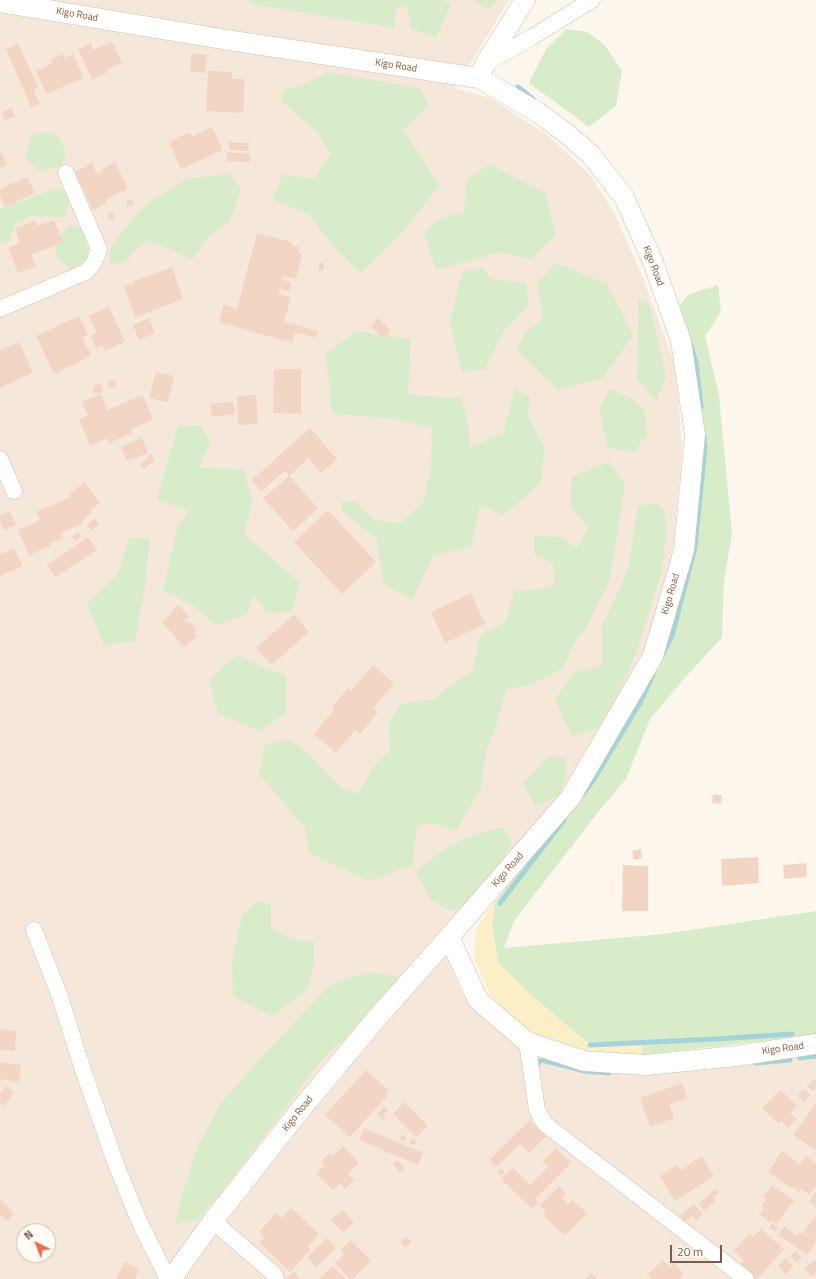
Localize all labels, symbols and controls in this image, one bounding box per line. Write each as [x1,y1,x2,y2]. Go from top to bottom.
street label: Kigo Road [55,5,99,25]
street label: Kigo Road [374,57,418,75]
street label: Kigo Road [640,244,666,288]
street label: Kigo Road [659,572,683,616]
street label: Kigo Road [490,850,526,890]
street label: Kigo Road [761,1040,805,1058]
street label: Kigo Road [280,1094,316,1134]
north arrow [16,1223,56,1263]
text: N [20,1227,37,1243]
scale bar [672,1237,724,1263]
text: 20 m [677,1242,703,1261]

